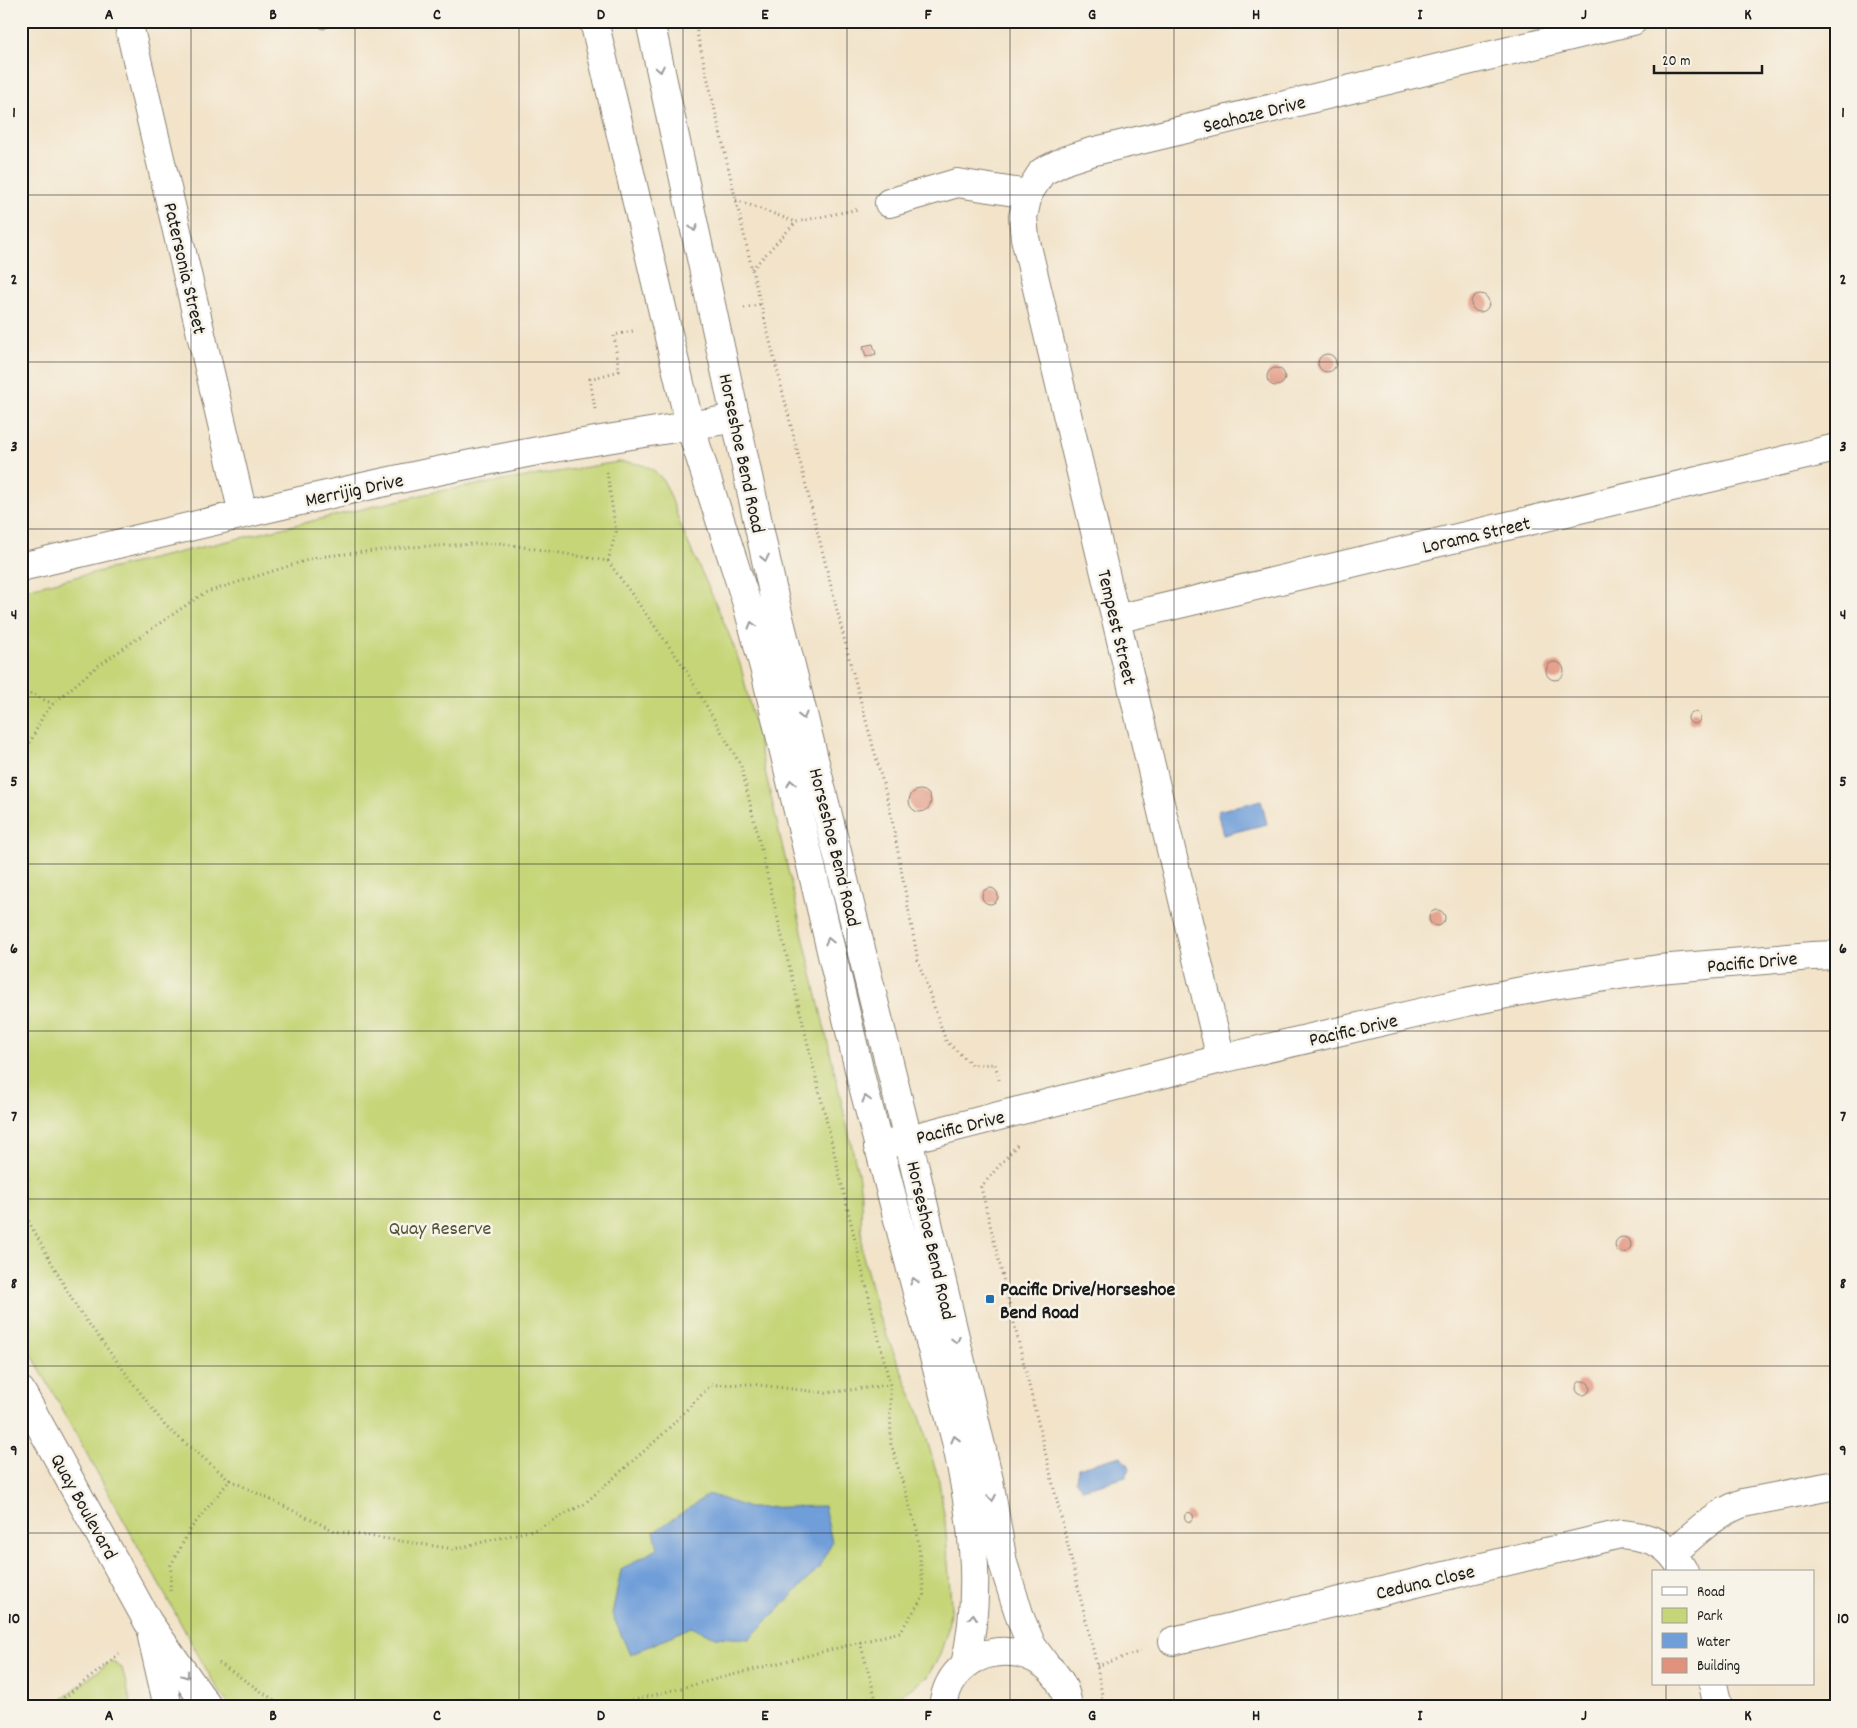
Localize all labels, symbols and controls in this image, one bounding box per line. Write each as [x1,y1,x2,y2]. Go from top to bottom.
text: A [105,4,114,27]
text: B [269,4,277,27]
text: C [433,4,441,27]
text: D [597,4,606,27]
text: E [761,4,769,27]
text: F [924,4,932,27]
text: G [1088,4,1096,27]
text: H [1252,4,1260,27]
text: I [1418,4,1424,27]
text: J [1581,4,1587,27]
text: K [1744,4,1752,27]
scale bar [1654,42,1762,74]
text: 20 m [1662,51,1690,73]
one-way arrow [655,65,665,73]
street label: Seahaze Drive [1200,90,1309,142]
text: 1 [12,102,16,125]
text: 1 [1841,102,1845,125]
street label: Patersonia Street [154,200,212,338]
one-way arrow [688,223,699,232]
text: 2 [11,269,18,292]
text: 2 [1840,269,1847,292]
street label: Horseshoe Bend Road [709,371,771,536]
text: 3 [10,436,18,459]
text: 3 [1839,436,1847,459]
street label: Merrijig Drive [303,468,407,516]
street label: Lorama Street [1420,511,1534,563]
one-way arrow [759,553,770,562]
street label: Tempest Street [1088,567,1142,688]
text: 4 [11,604,17,627]
text: 4 [1840,604,1846,627]
one-way arrow [748,622,758,630]
one-way arrow [797,711,808,720]
street label: Horseshoe Bend Road [800,765,866,930]
text: 5 [10,771,18,794]
text: 5 [1839,771,1847,794]
one-way arrow [786,779,797,788]
one-way arrow [824,937,835,946]
text: 6 [10,938,18,961]
text: 6 [1839,938,1847,961]
street label: Pacific Drive [1706,946,1799,982]
street label: Pacific Drive [1306,1008,1401,1056]
one-way arrow [861,1095,872,1104]
street label: Pacific Drive [913,1104,1008,1153]
text: 7 [11,1106,17,1129]
text: 7 [1840,1106,1846,1129]
street label: Horseshoe Bend Road [897,1158,961,1323]
park label: Quay Reserve [389,1216,492,1244]
text: 8 [11,1273,18,1296]
text: 8 [1840,1273,1847,1296]
one-way arrow [909,1277,920,1286]
place label: Pacific Drive/Horseshoe Bend Road [1000,1277,1176,1328]
marker: Pacific Drive/Horseshoe Bend Road [984,1293,996,1305]
one-way arrow [950,1335,961,1344]
one-way arrow [950,1434,961,1443]
text: 9 [10,1440,18,1463]
text: 9 [1839,1440,1847,1463]
street label: Quay Boulevard [42,1449,123,1566]
one-way arrow [986,1494,997,1502]
street label: Ceduna Close [1373,1559,1478,1609]
legend [1652,1570,1814,1686]
text: Road [1697,1582,1725,1604]
text: Park [1697,1606,1723,1628]
text: 10 [8,1608,20,1631]
text: 10 [1837,1608,1849,1631]
one-way arrow [968,1612,979,1620]
text: Water [1697,1632,1731,1654]
text: Building [1697,1656,1740,1678]
one-way arrow [180,1670,189,1679]
text: A [105,1705,114,1728]
text: B [269,1705,277,1728]
text: C [433,1705,441,1728]
text: D [597,1705,606,1728]
text: E [761,1705,769,1728]
text: F [924,1705,932,1728]
text: G [1088,1705,1096,1728]
text: H [1252,1705,1260,1728]
text: I [1418,1705,1424,1728]
text: J [1581,1705,1587,1728]
text: K [1744,1705,1752,1728]

